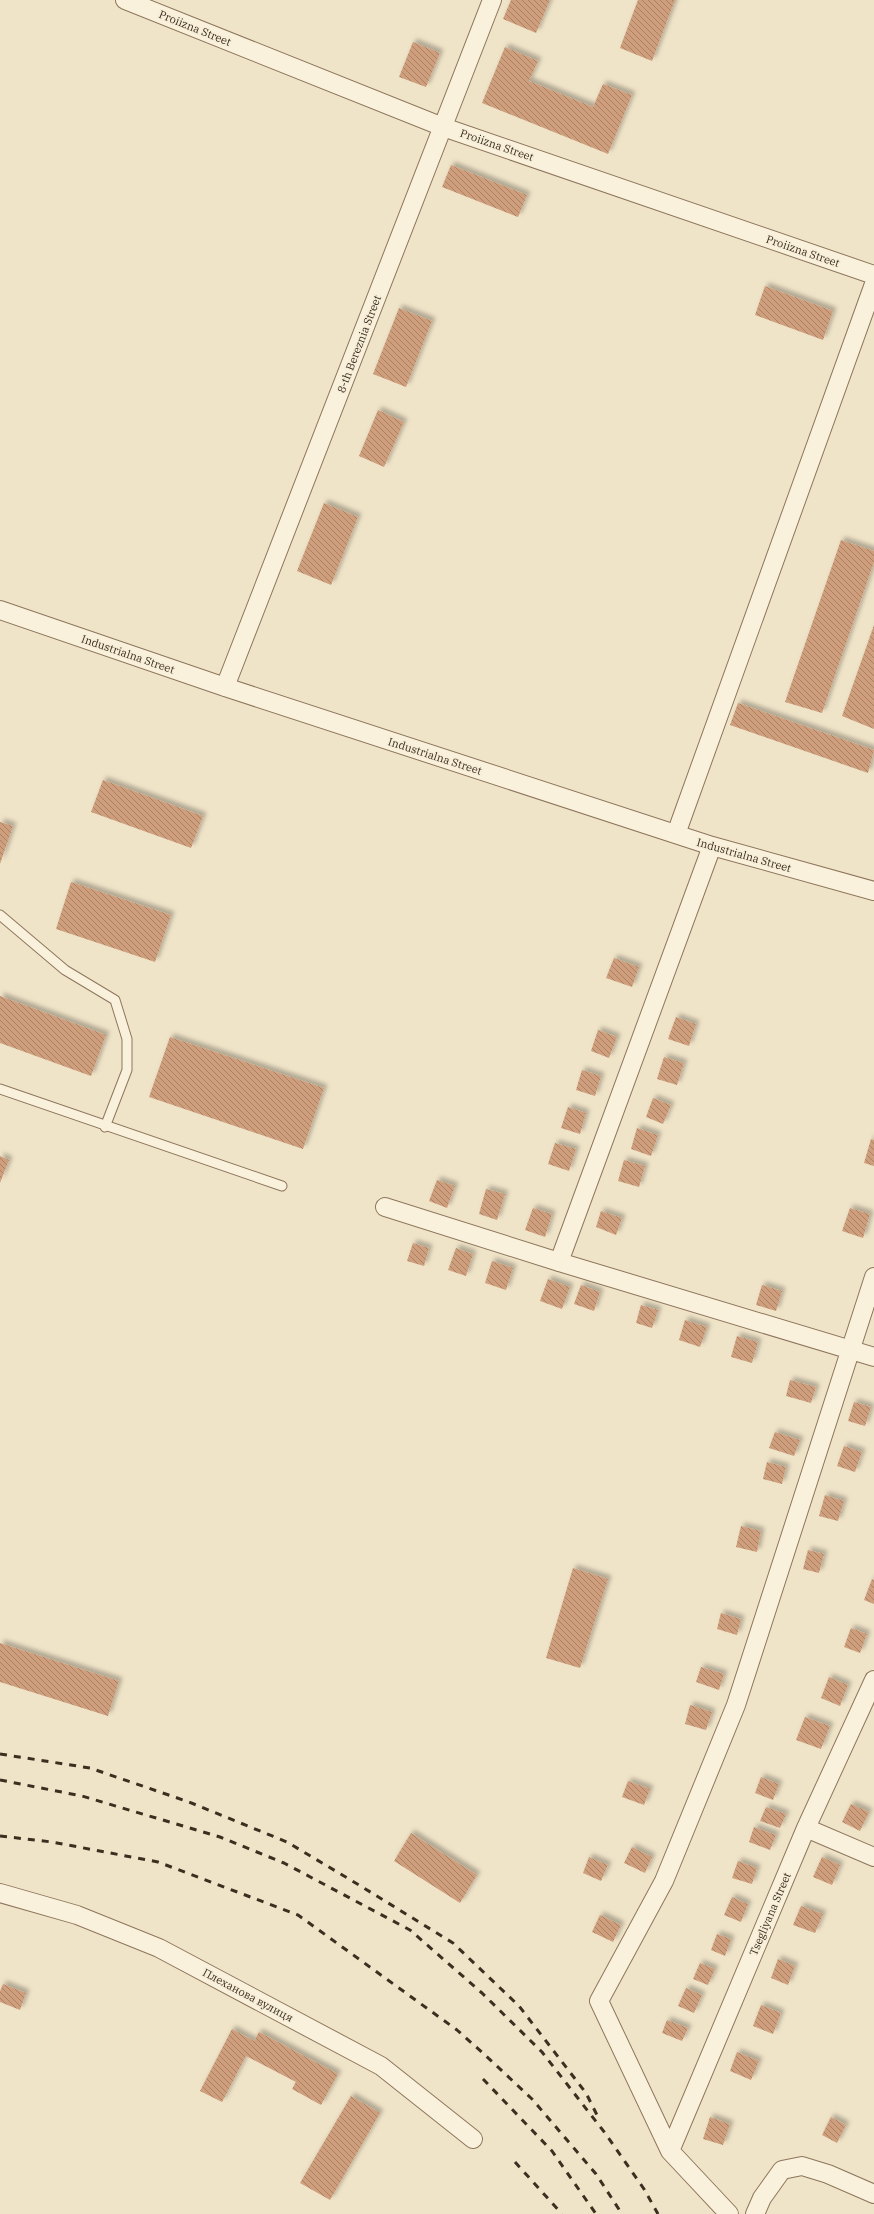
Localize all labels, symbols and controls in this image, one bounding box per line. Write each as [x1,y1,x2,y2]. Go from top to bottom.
street label: Proiizna Street [157,7,233,49]
street label: Proiizna Street [458,126,536,164]
street label: Proiizna Street [764,232,842,270]
street label: 8-th Bereznia Street [334,293,384,395]
street label: Industrialna Street [80,631,177,677]
street label: Industrialna Street [386,734,484,778]
street label: Industrialna Street [695,835,793,875]
street label: Tsegliyana Street [746,1870,794,1958]
street label: Плеханова вулиця [200,1965,296,2025]

